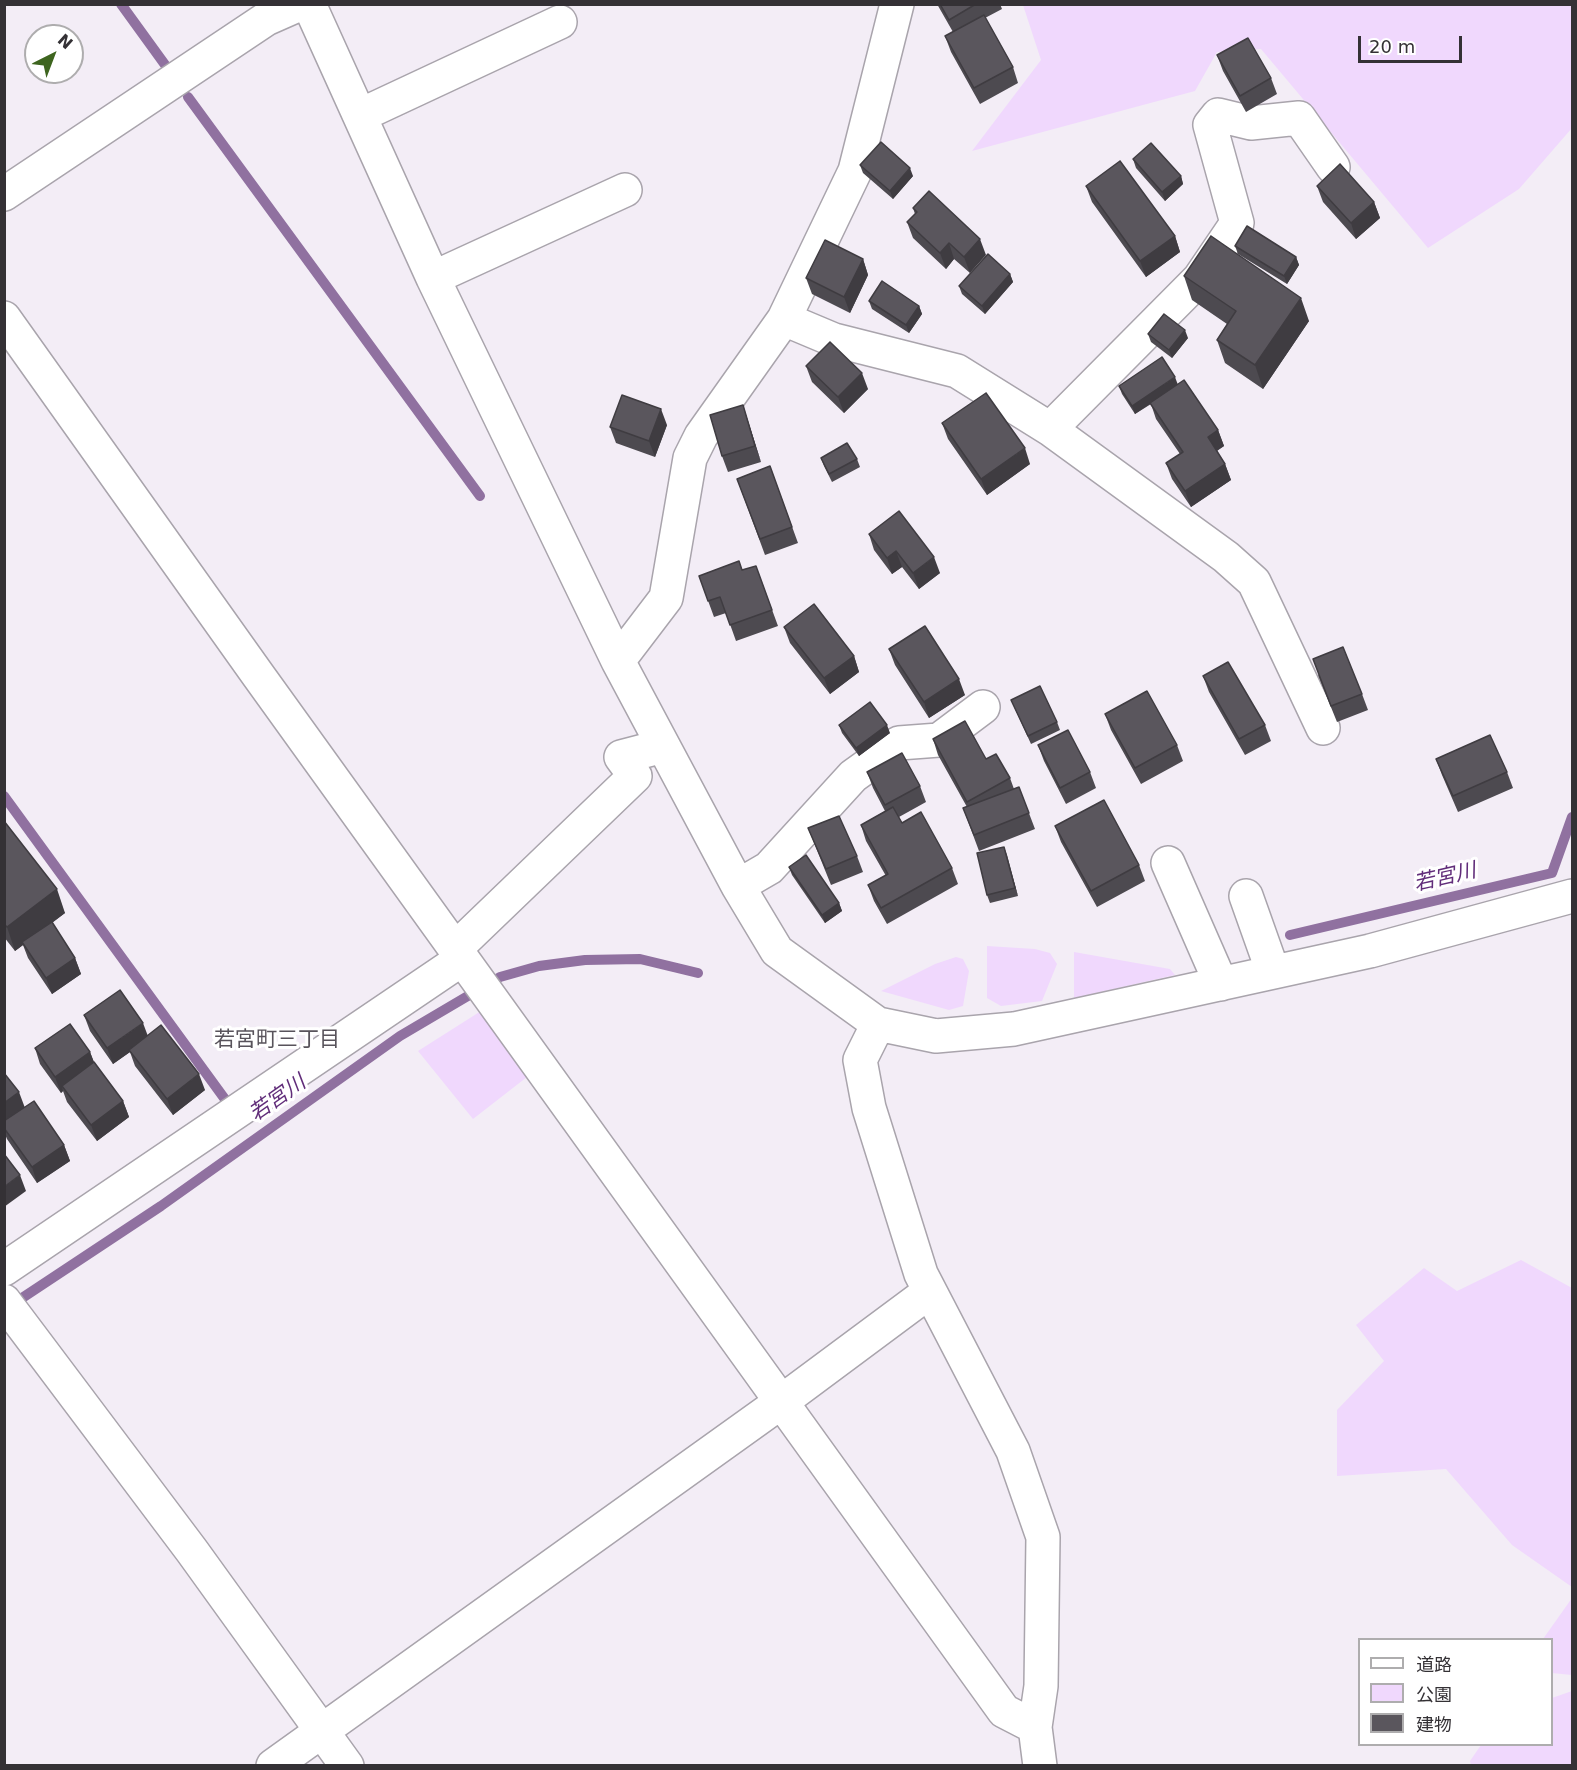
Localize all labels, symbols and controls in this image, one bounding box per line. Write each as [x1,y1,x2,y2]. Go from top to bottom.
north arrow [24,24,84,84]
scale bar [1361,24,1464,62]
text: N [54,30,76,53]
text: 20 m [1369,36,1415,57]
water label: 若宮川 [1411,859,1479,897]
district label: 若宮町三丁目 [214,1028,340,1054]
water label: 若宮川 [245,1071,311,1127]
legend [1358,1638,1553,1746]
text: 道路 [1416,1654,1452,1675]
text: 公園 [1416,1684,1452,1705]
text: 建物 [1416,1714,1452,1735]

